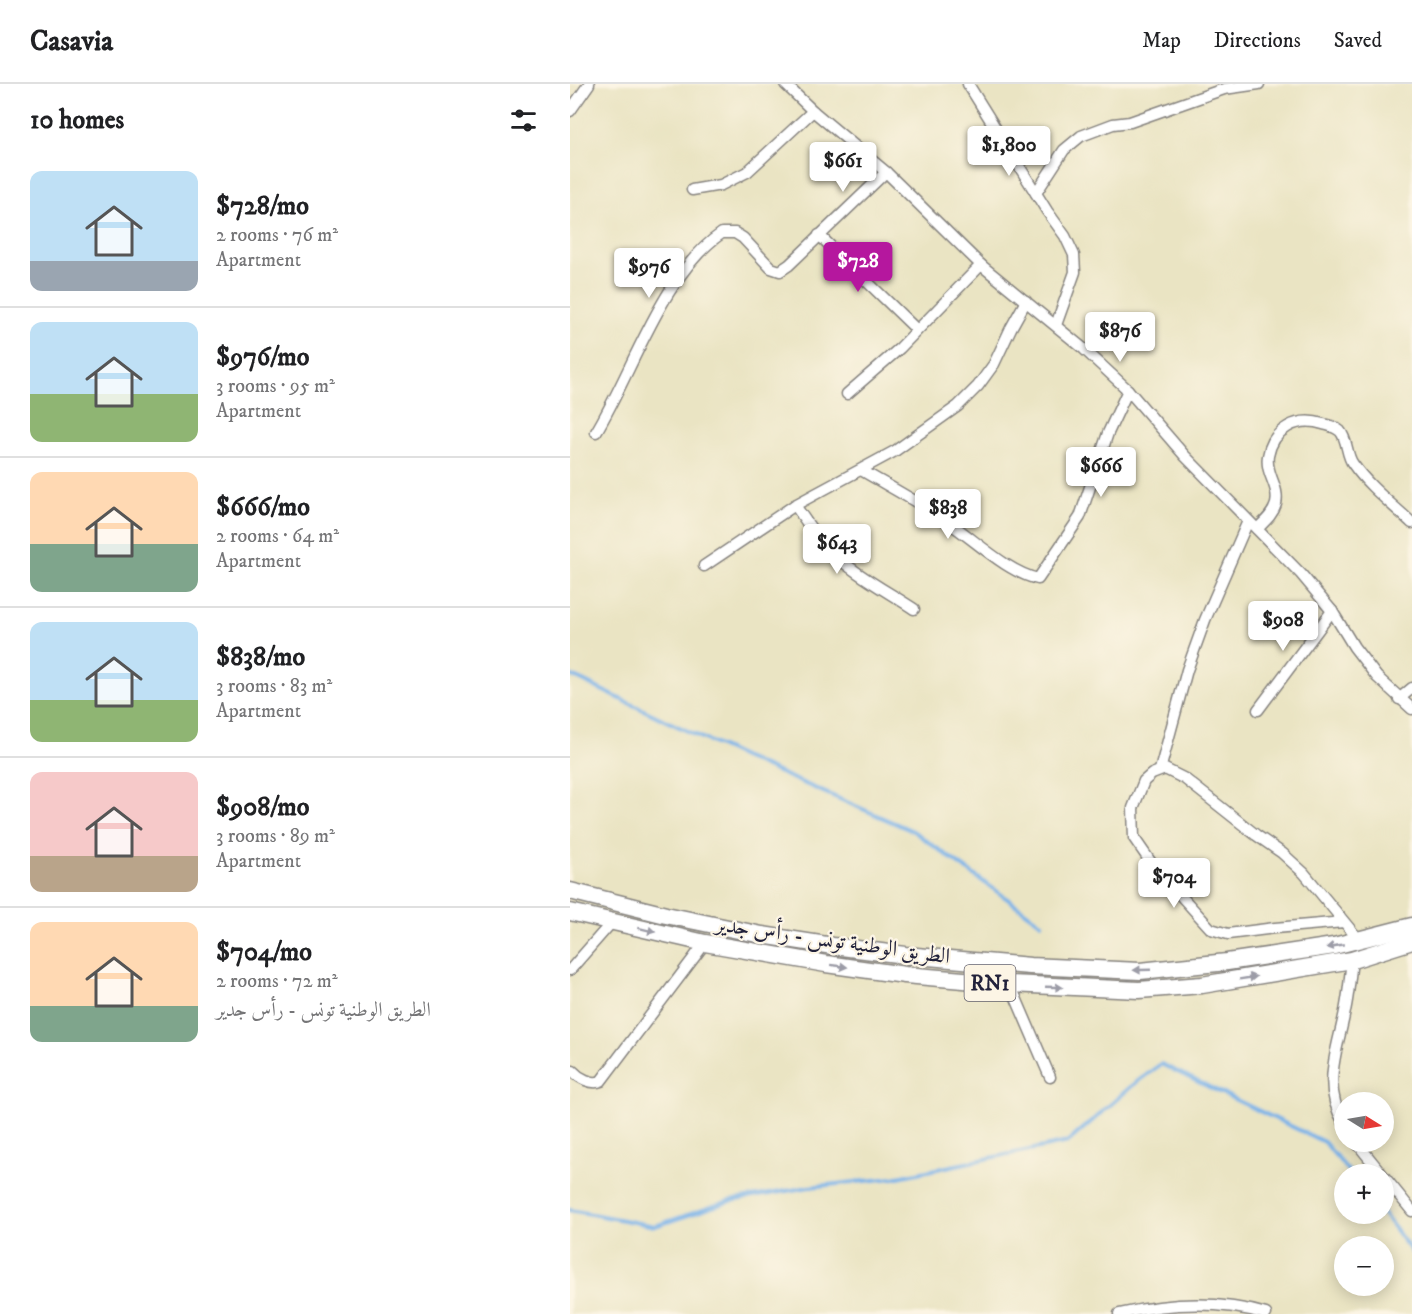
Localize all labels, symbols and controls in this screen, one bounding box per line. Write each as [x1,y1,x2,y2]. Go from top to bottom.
text: Casavia [30,24,113,59]
text: Map [1142,28,1181,54]
text: Directions [1214,28,1301,54]
text: Saved [1334,28,1382,54]
text: 10 homes [30,104,124,137]
icon: filters [507,104,540,137]
pin: $1,800 [960,126,1058,177]
text: $1,800 [981,133,1037,158]
pin: $661 [807,142,879,193]
text: $661 [824,149,862,174]
text: $728/mo [216,190,309,223]
icon: home [78,195,150,267]
text: 2 rooms · 76 m² [216,223,338,248]
pin: $728 [822,242,894,293]
text: Apartment [216,248,301,273]
pin: $976 [613,248,685,299]
text: $728 [837,249,879,274]
text: $976 [628,255,670,280]
pin: $876 [1084,312,1156,363]
text: $876 [1099,319,1141,344]
text: $976/mo [216,341,309,374]
icon: home [78,346,150,418]
text: 3 rooms · 95 m² [216,374,335,399]
text: Apartment [216,399,301,424]
pin: $666 [1065,447,1137,498]
text: $666 [1080,454,1122,479]
pin: $838 [912,489,984,540]
text: $666/mo [216,491,310,524]
icon: home [78,496,150,568]
text: $838 [929,496,967,521]
text: 2 rooms · 64 m² [216,524,339,549]
pin: $643 [801,524,873,575]
text: $643 [817,531,857,556]
text: Apartment [216,549,301,574]
pin: $908 [1247,601,1319,652]
text: $908 [1262,608,1304,633]
text: $838/mo [216,641,305,674]
icon: home [78,646,150,718]
text: 3 rooms · 83 m² [216,674,332,699]
text: Apartment [216,699,301,724]
text: $908/mo [216,791,309,824]
icon: home [78,796,150,868]
text: 3 rooms · 89 m² [216,824,335,849]
text: Apartment [216,849,301,874]
pin: $704 [1138,858,1210,909]
text: $704 [1152,865,1196,890]
street label: الطريق الوطنية تونس - رأس جدير [712,907,952,971]
one-way arrow [638,926,657,936]
text: $704/mo [216,936,312,969]
one-way arrow [1325,942,1344,951]
icon: home [78,946,150,1018]
one-way arrow [830,961,849,971]
road number: RN1 [964,965,1016,1001]
one-way arrow [1132,965,1151,974]
text: 2 rooms · 72 m² [216,969,338,994]
one-way arrow [1239,973,1258,982]
one-way arrow [1044,982,1063,991]
text: الطريق الوطنية تونس - رأس جدير [216,998,431,1023]
north arrow [1334,1092,1394,1152]
map controls [1334,1092,1394,1296]
button: + [1334,1164,1394,1224]
button: − [1334,1236,1394,1296]

